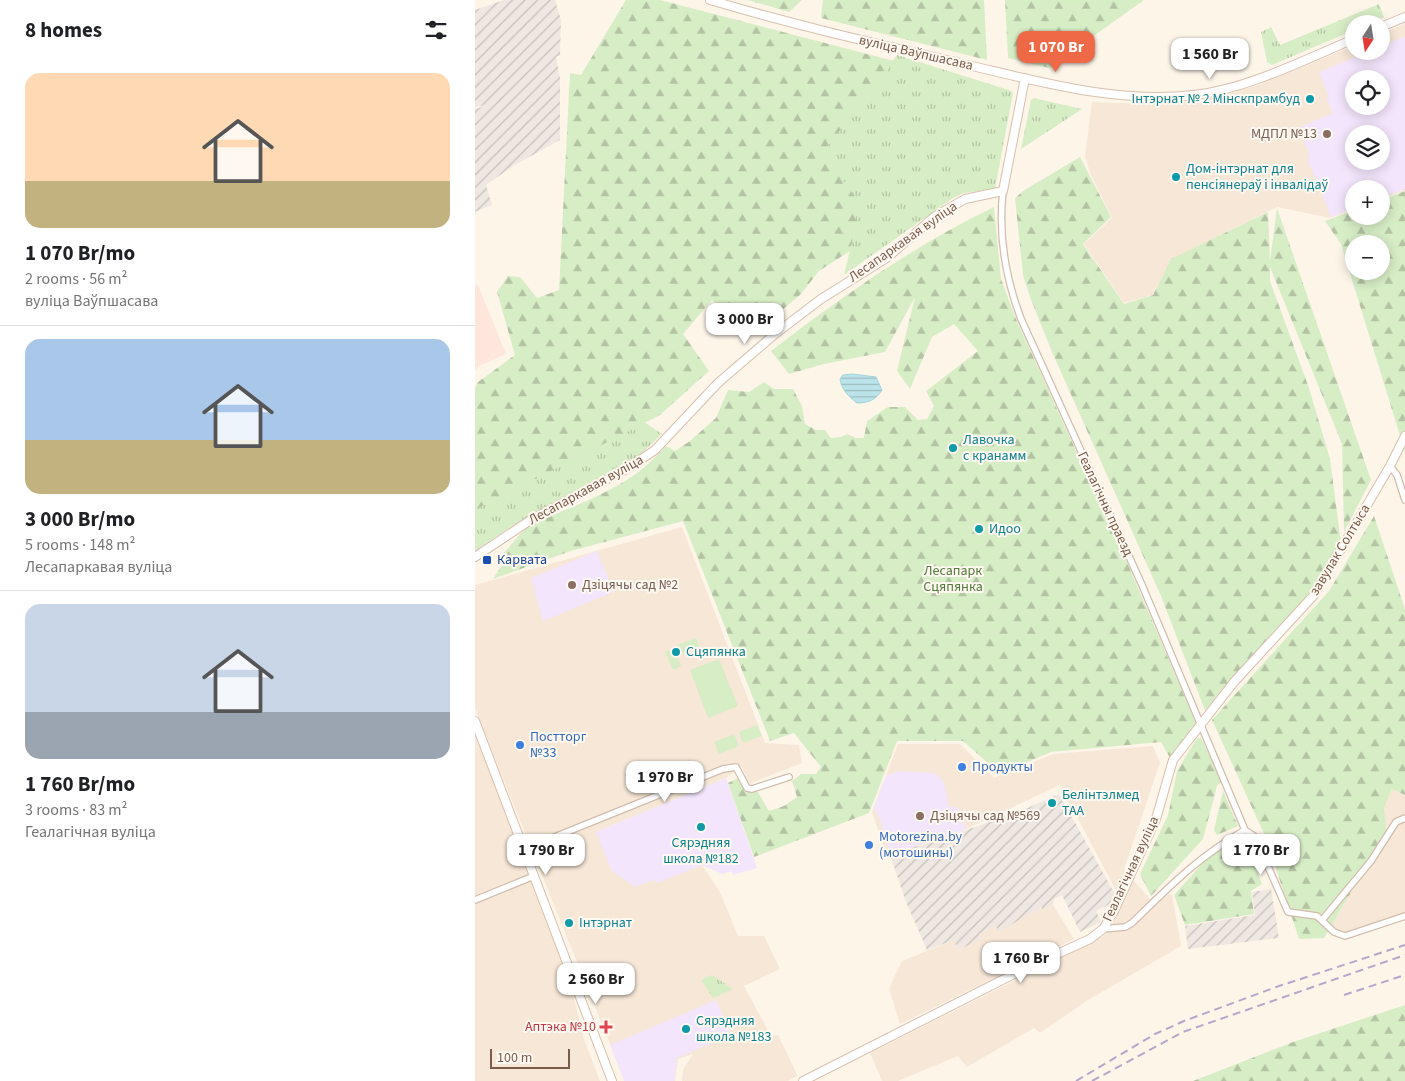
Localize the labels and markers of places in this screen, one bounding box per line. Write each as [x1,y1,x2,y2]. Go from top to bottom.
pin: 1 070 Br [1004,30,1108,73]
pin: 1 560 Br [1158,38,1262,80]
place label: Інтэрнат № 2 Мінскпрамбуд [1132,89,1301,109]
marker: Інтэрнат № 2 Мінскпрамбуд [1304,93,1316,105]
place label: МДПЛ №13 [1251,124,1317,144]
marker: МДПЛ №13 [1321,128,1333,140]
place label: Дом-інтэрнат для пенсіянераў і інвалідаў [1186,159,1329,195]
marker: Дом-інтэрнат для пенсіянераў і інвалідаў [1170,171,1182,183]
pin: 3 000 Br [693,302,797,345]
place label: Лавочка с кранамм [963,430,1026,466]
marker: Лавочка с кранамм [947,442,959,454]
place label: Идоо [989,519,1021,539]
marker: Идоо [973,523,985,535]
place label: Карвата [497,550,547,570]
marker: Карвата [481,554,493,566]
place label: Дзіцячы сад №2 [582,575,678,595]
marker: Дзіцячы сад №2 [566,579,578,591]
place label: Сцяпянка [686,642,746,662]
marker: Сцяпянка [670,646,682,658]
place label: Постторг №33 [530,727,587,763]
marker: Постторг №33 [514,739,526,751]
place label: Продукты [972,757,1033,777]
pin: 1 970 Br [613,760,717,803]
marker: Продукты [956,761,968,773]
place label: Белінтэлмед ТАА [1062,785,1140,821]
marker: Белінтэлмед ТАА [1046,797,1058,809]
place label: Дзіцячы сад №569 [930,806,1040,826]
marker: Дзіцячы сад №569 [914,810,926,822]
marker: Сярэдняя школа №182 [695,821,707,833]
place label: Motorezina.by (мотошины) [879,827,963,863]
place label: Сярэдняя школа №182 [663,833,739,869]
pin: 1 790 Br [494,834,598,876]
pin: 1 770 Br [1209,834,1313,876]
marker: Motorezina.by (мотошины) [863,839,875,851]
place label: Інтэрнат [579,913,633,933]
marker: Інтэрнат [563,917,575,929]
pin: 1 760 Br [969,942,1073,984]
pin: 2 560 Br [544,962,648,1005]
place label: Сярэдняя школа №183 [696,1011,771,1047]
place label: Аптэка №10 [525,1017,596,1037]
marker: Аптэка №10 [600,1021,612,1033]
marker: Сярэдняя школа №183 [680,1023,692,1035]

